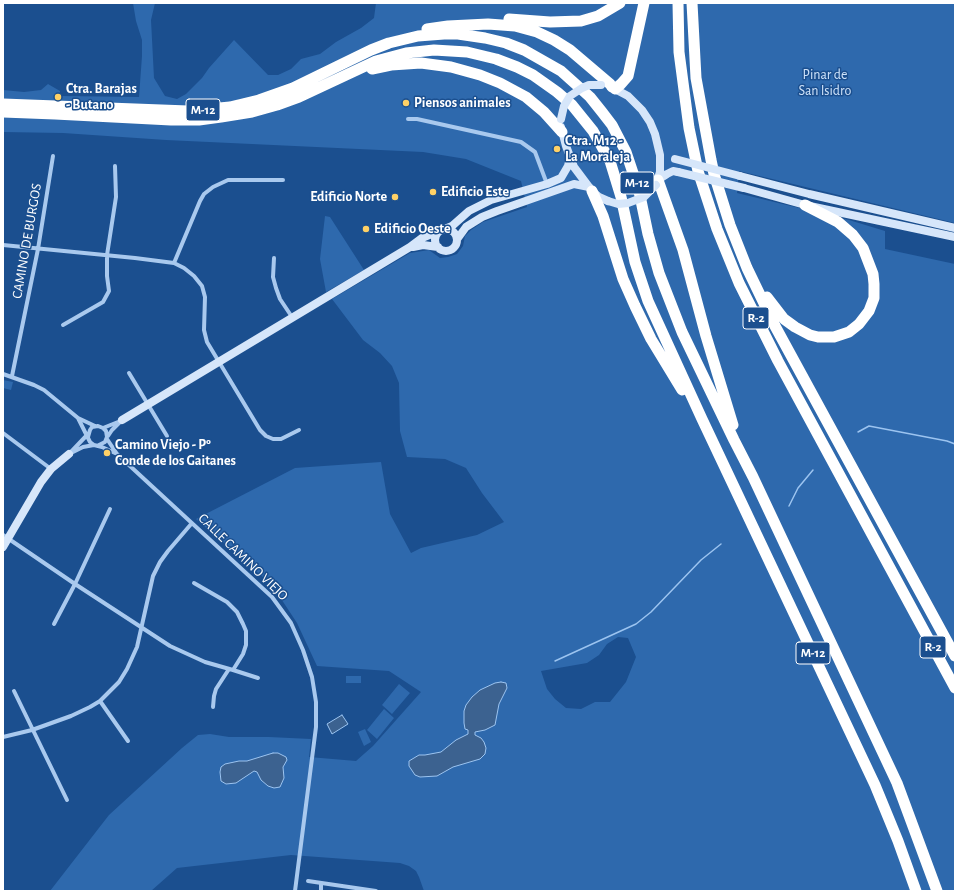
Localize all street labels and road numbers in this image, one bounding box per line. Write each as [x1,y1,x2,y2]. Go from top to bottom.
road number: M-12 [186,99,220,121]
road number: M-12 [620,172,654,194]
street label: CAMINO DE BURGOS [9,182,45,300]
road number: R-2 [743,307,769,329]
street label: CALLE CAMINO VIEJO [195,510,291,604]
road number: R-2 [920,636,946,658]
road number: M-12 [796,642,830,664]

